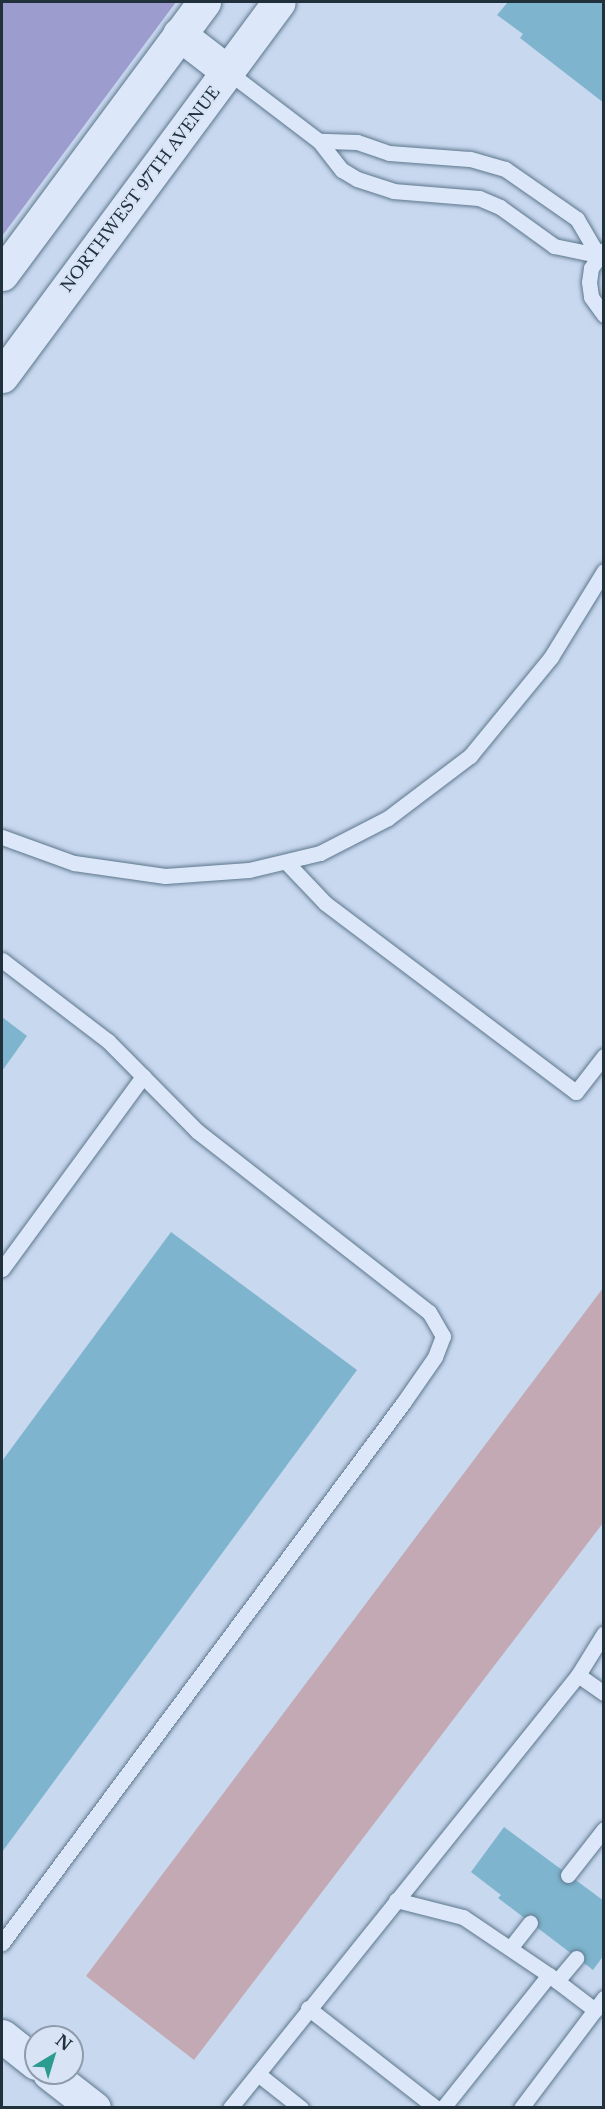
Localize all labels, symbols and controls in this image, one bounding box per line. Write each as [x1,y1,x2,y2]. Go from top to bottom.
street label: NORTHWEST 97TH AVENUE [56,82,224,296]
north arrow [24,2025,84,2085]
text: N [52,2030,76,2055]

